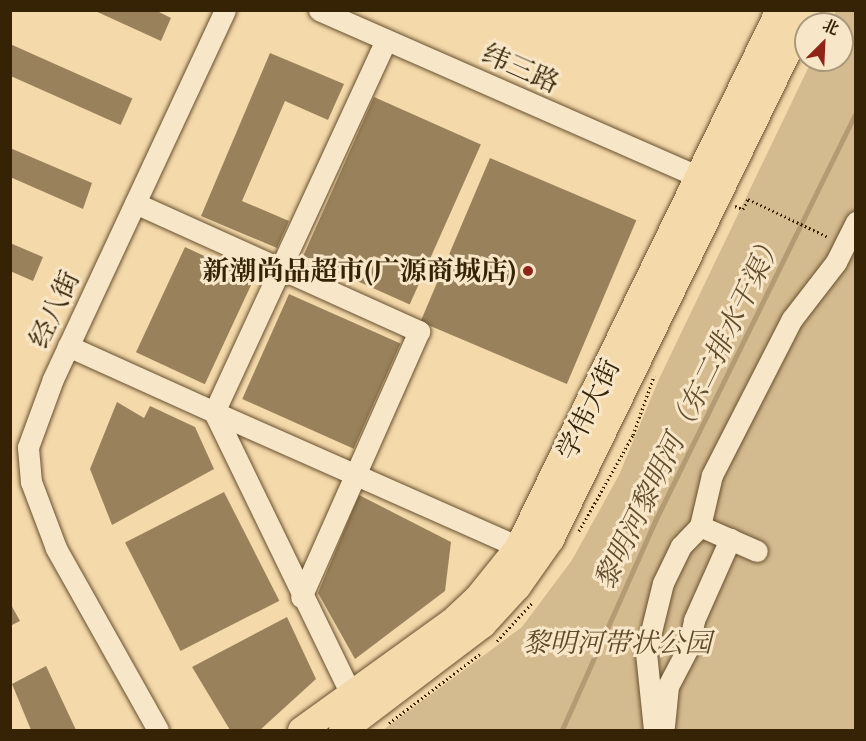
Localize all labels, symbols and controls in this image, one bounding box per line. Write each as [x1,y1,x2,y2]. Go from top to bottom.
north arrow [794,12,854,72]
text: 北 [819,14,842,40]
street label: 纬三路 [477,37,565,99]
water label: 黎明河黎明河（东二排水干渠） [587,227,789,595]
place label: 新潮尚品超市(广源商城店) [203,255,516,287]
marker: 新潮尚品超市(广源商城店) [521,264,535,278]
street label: 经八街 [22,265,86,353]
street label: 学伟大街 [550,353,626,465]
park label: 黎明河带状公园 [523,627,711,659]

